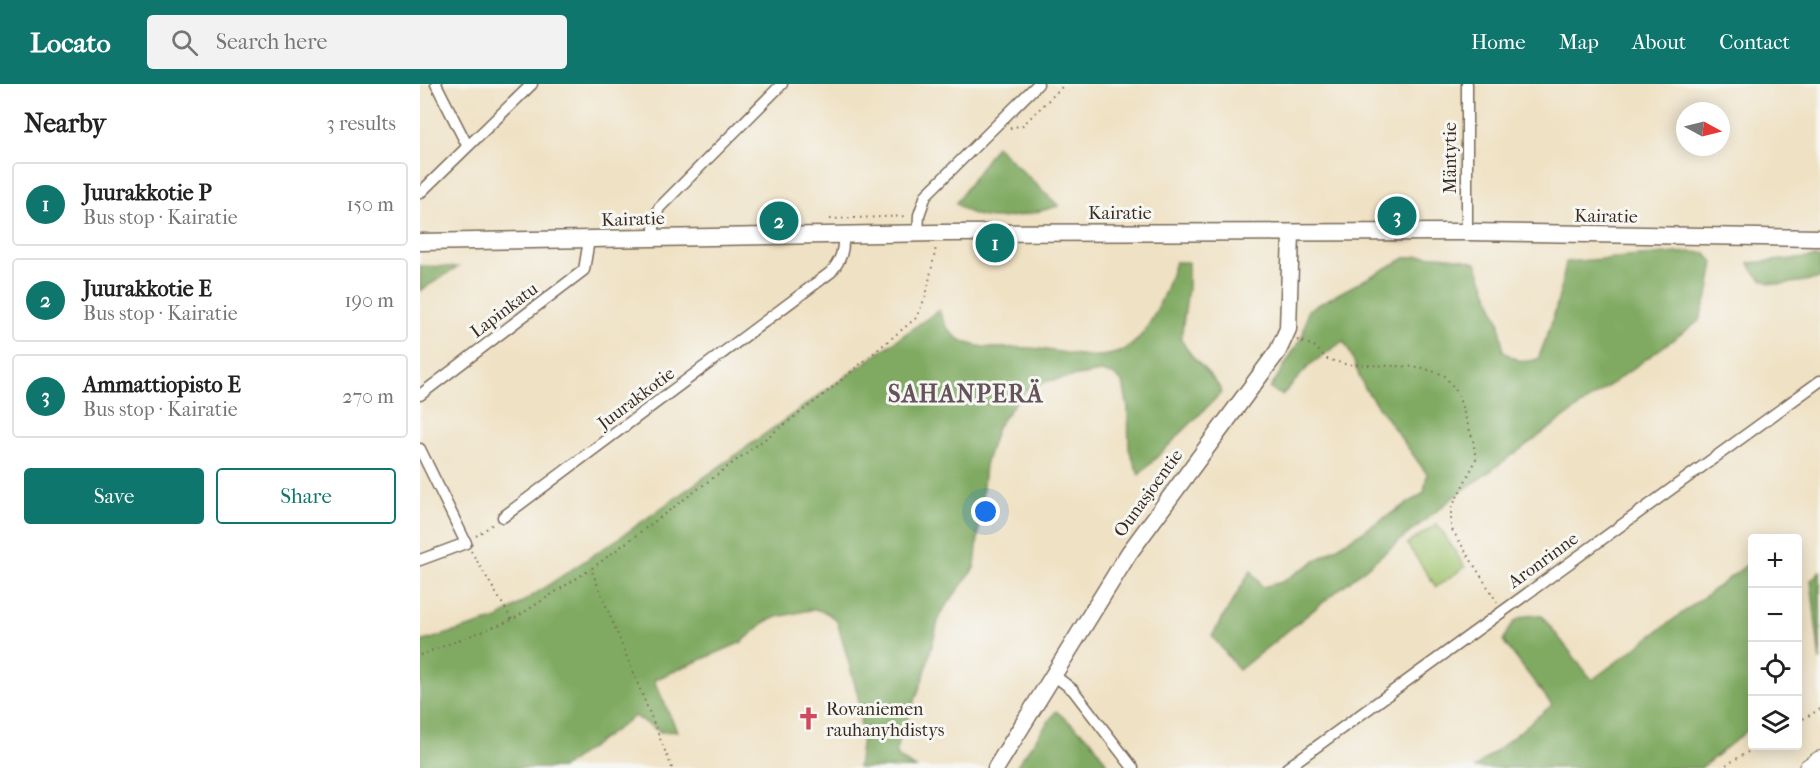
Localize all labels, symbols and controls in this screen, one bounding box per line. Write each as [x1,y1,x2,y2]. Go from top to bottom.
search box [147,15,567,69]
text: Locato [30,26,111,59]
icon: search [168,26,201,59]
text: Search here [216,29,327,55]
text: Home [1471,30,1526,54]
text: Map [1559,30,1599,54]
text: About [1632,30,1686,54]
text: Contact [1719,30,1790,54]
north arrow [1676,102,1730,156]
text: Nearby [24,108,106,139]
text: 3 results [327,112,396,135]
street label: Mäntytie [1440,122,1461,194]
text: Juurakkotie P [83,180,212,206]
text: 1 [42,193,49,216]
text: 150 m [346,193,394,216]
pin: 3 [1378,194,1416,238]
pin: 2 [760,198,798,244]
street label: Kairatie [1088,203,1152,224]
street label: Kairatie [1574,205,1638,228]
text: Bus stop · Kairatie [83,206,238,229]
street label: Kairatie [601,208,665,231]
pin: 1 [976,220,1014,266]
text: Juurakkotie E [83,276,212,302]
street label: Lapinkatu [466,278,542,343]
text: 2 [40,289,51,312]
text: 190 m [344,289,394,312]
text: Bus stop · Kairatie [83,302,238,325]
street label: Juurakkotie [592,363,679,435]
text: Ammattiopisto E [83,372,241,398]
district label: SAHANPERÄ [888,378,1044,408]
text: 3 [41,385,50,408]
text: 270 m [342,385,394,408]
text: Bus stop · Kairatie [83,398,238,421]
street label: Ounasjoentie [1110,445,1187,541]
button: Save [24,468,204,524]
button: Share [216,468,396,524]
your location [971,497,1000,526]
street label: Aronrinne [1503,528,1582,593]
map controls [1748,534,1802,750]
button: + [1748,534,1802,588]
button: − [1748,588,1802,642]
button: locate [1748,642,1802,696]
button: layers [1748,696,1802,750]
place label: Rovaniemen rauhanyhdistys [826,699,945,741]
church icon: Rovaniemen rauhanyhdistys [795,706,821,732]

